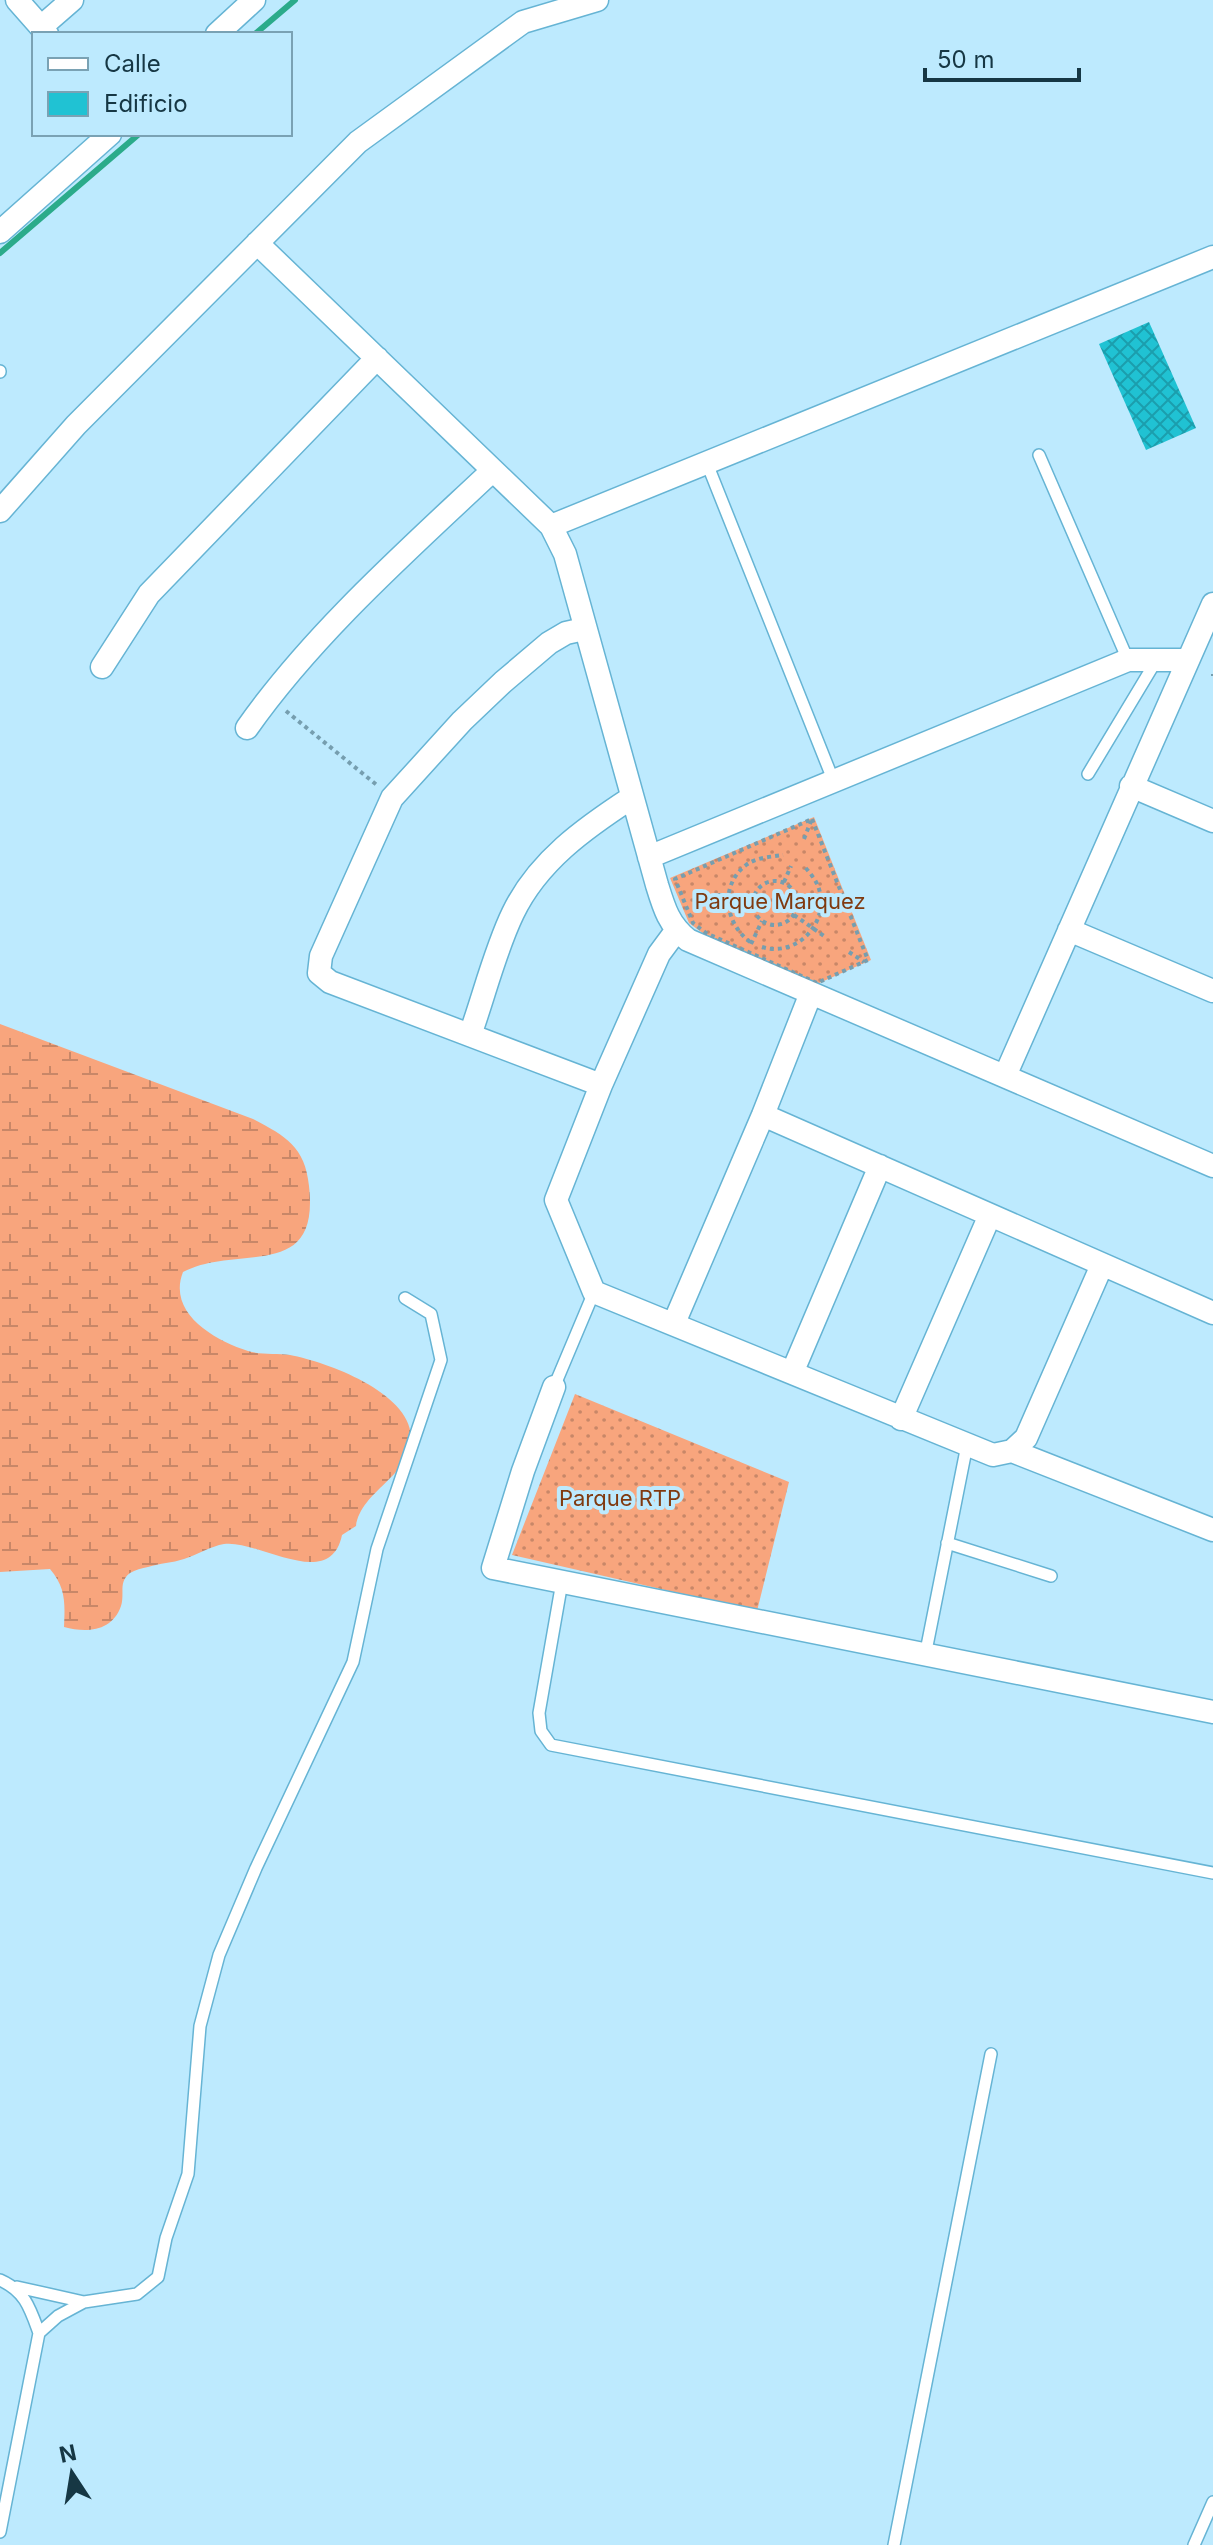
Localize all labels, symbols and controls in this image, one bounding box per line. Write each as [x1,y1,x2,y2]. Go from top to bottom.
legend [32,32,292,136]
scale bar [925,32,1079,82]
text: 50 m [937,45,995,74]
text: Calle [104,49,161,78]
text: Edificio [104,89,188,118]
park label: Parque Marquez [694,888,866,914]
park label: Parque RTP [559,1485,681,1511]
north arrow [32,2433,112,2513]
text: N [57,2439,79,2468]

